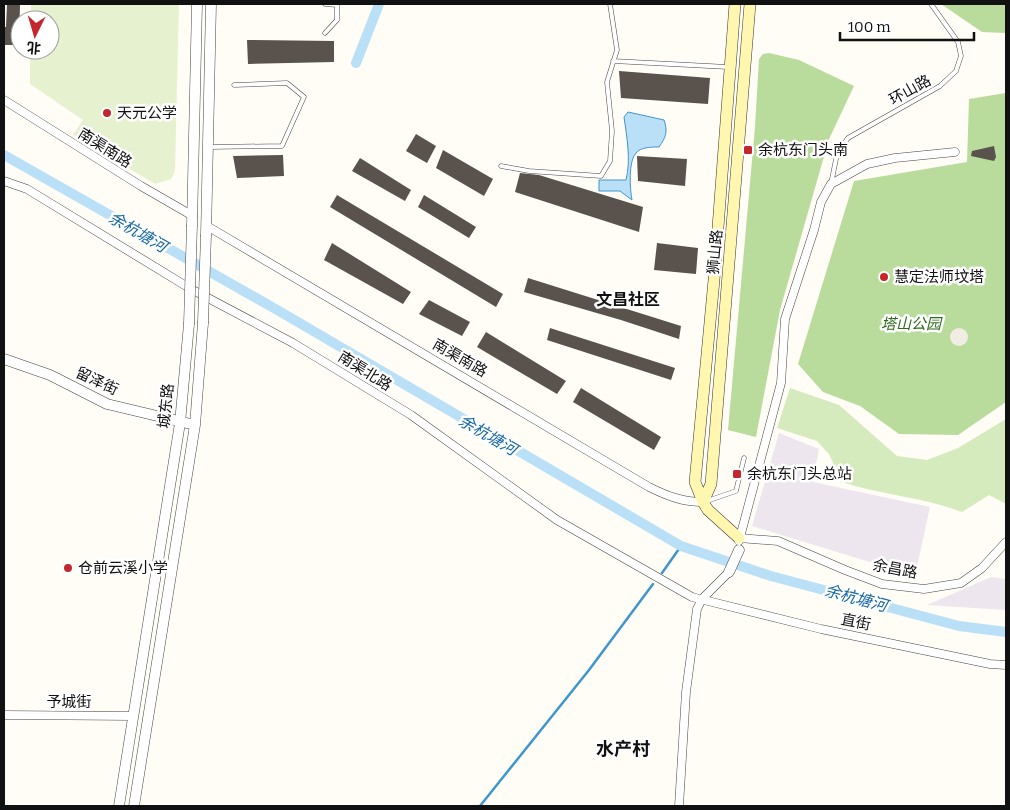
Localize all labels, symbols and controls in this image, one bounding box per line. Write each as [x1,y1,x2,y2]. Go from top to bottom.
north arrow [10,10,60,60]
scale bar [840,10,974,42]
text: 100 m [848,18,891,36]
text: 北 [26,38,42,57]
street label: 环山路 [886,71,934,109]
place label: 天元公学 [117,104,177,122]
marker: 天元公学 [101,107,113,119]
street label: 南渠南路 [75,124,135,172]
place label: 余杭东门头南 [758,141,848,159]
marker: 余杭东门头南 [742,144,754,156]
water label: 余杭塘河 [106,208,173,258]
street label: 狮山路 [704,229,726,275]
place label: 慧定法师坟塔 [894,268,984,286]
marker: 慧定法师坟塔 [878,271,890,283]
district label: 文昌社区 [596,290,660,309]
park label: 塔山公园 [881,315,943,333]
street label: 南渠南路 [430,335,490,381]
street label: 南渠北路 [335,347,395,395]
street label: 留泽街 [73,363,121,399]
street label: 城东路 [155,383,177,429]
water label: 余杭塘河 [456,411,523,461]
place label: 余杭东门头总站 [747,465,852,483]
marker: 余杭东门头总站 [731,468,743,480]
street label: 余昌路 [871,556,919,582]
place label: 仓前云溪小学 [78,559,168,577]
marker: 仓前云溪小学 [62,562,74,574]
water label: 余杭塘河 [823,581,892,616]
street label: 直街 [840,610,872,634]
street label: 予城街 [46,693,92,711]
district label: 水产村 [596,738,650,760]

